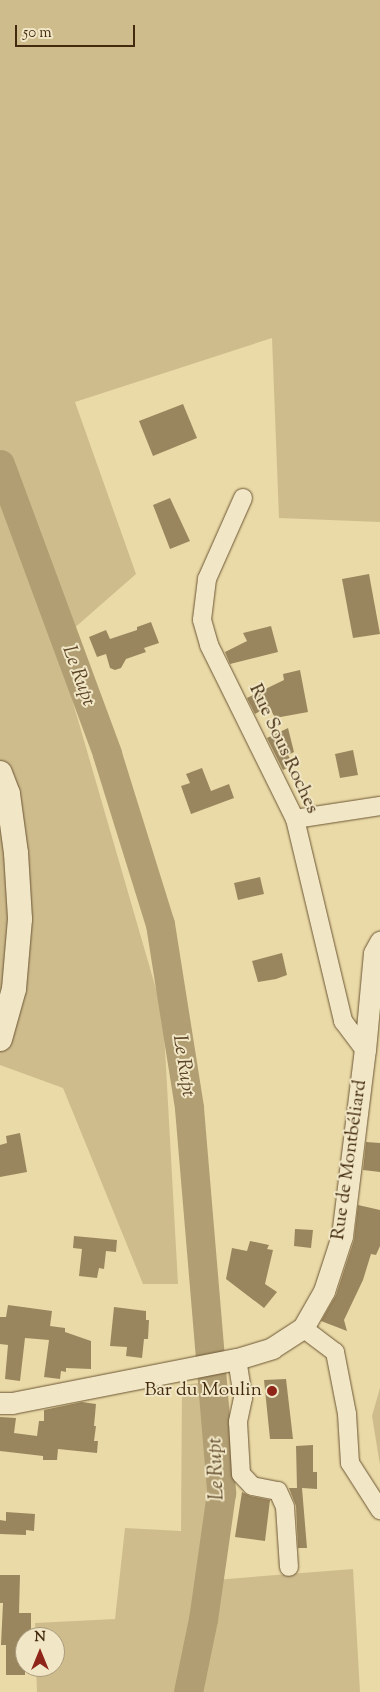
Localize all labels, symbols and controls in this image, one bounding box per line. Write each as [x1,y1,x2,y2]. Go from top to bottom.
scale bar [18,15,138,47]
text: 50 m [23,23,52,44]
water label: Le Rupt [56,642,100,710]
street label: Rue Sous Roches [243,681,323,817]
water label: Le Rupt [166,1033,200,1099]
street label: Rue de Montbéliard [327,1078,373,1242]
place label: Bar du Moulin [144,1380,262,1402]
marker: Bar du Moulin [266,1385,278,1397]
water label: Le Rupt [204,1437,230,1501]
north arrow [15,1627,65,1677]
text: N [34,1628,46,1648]

